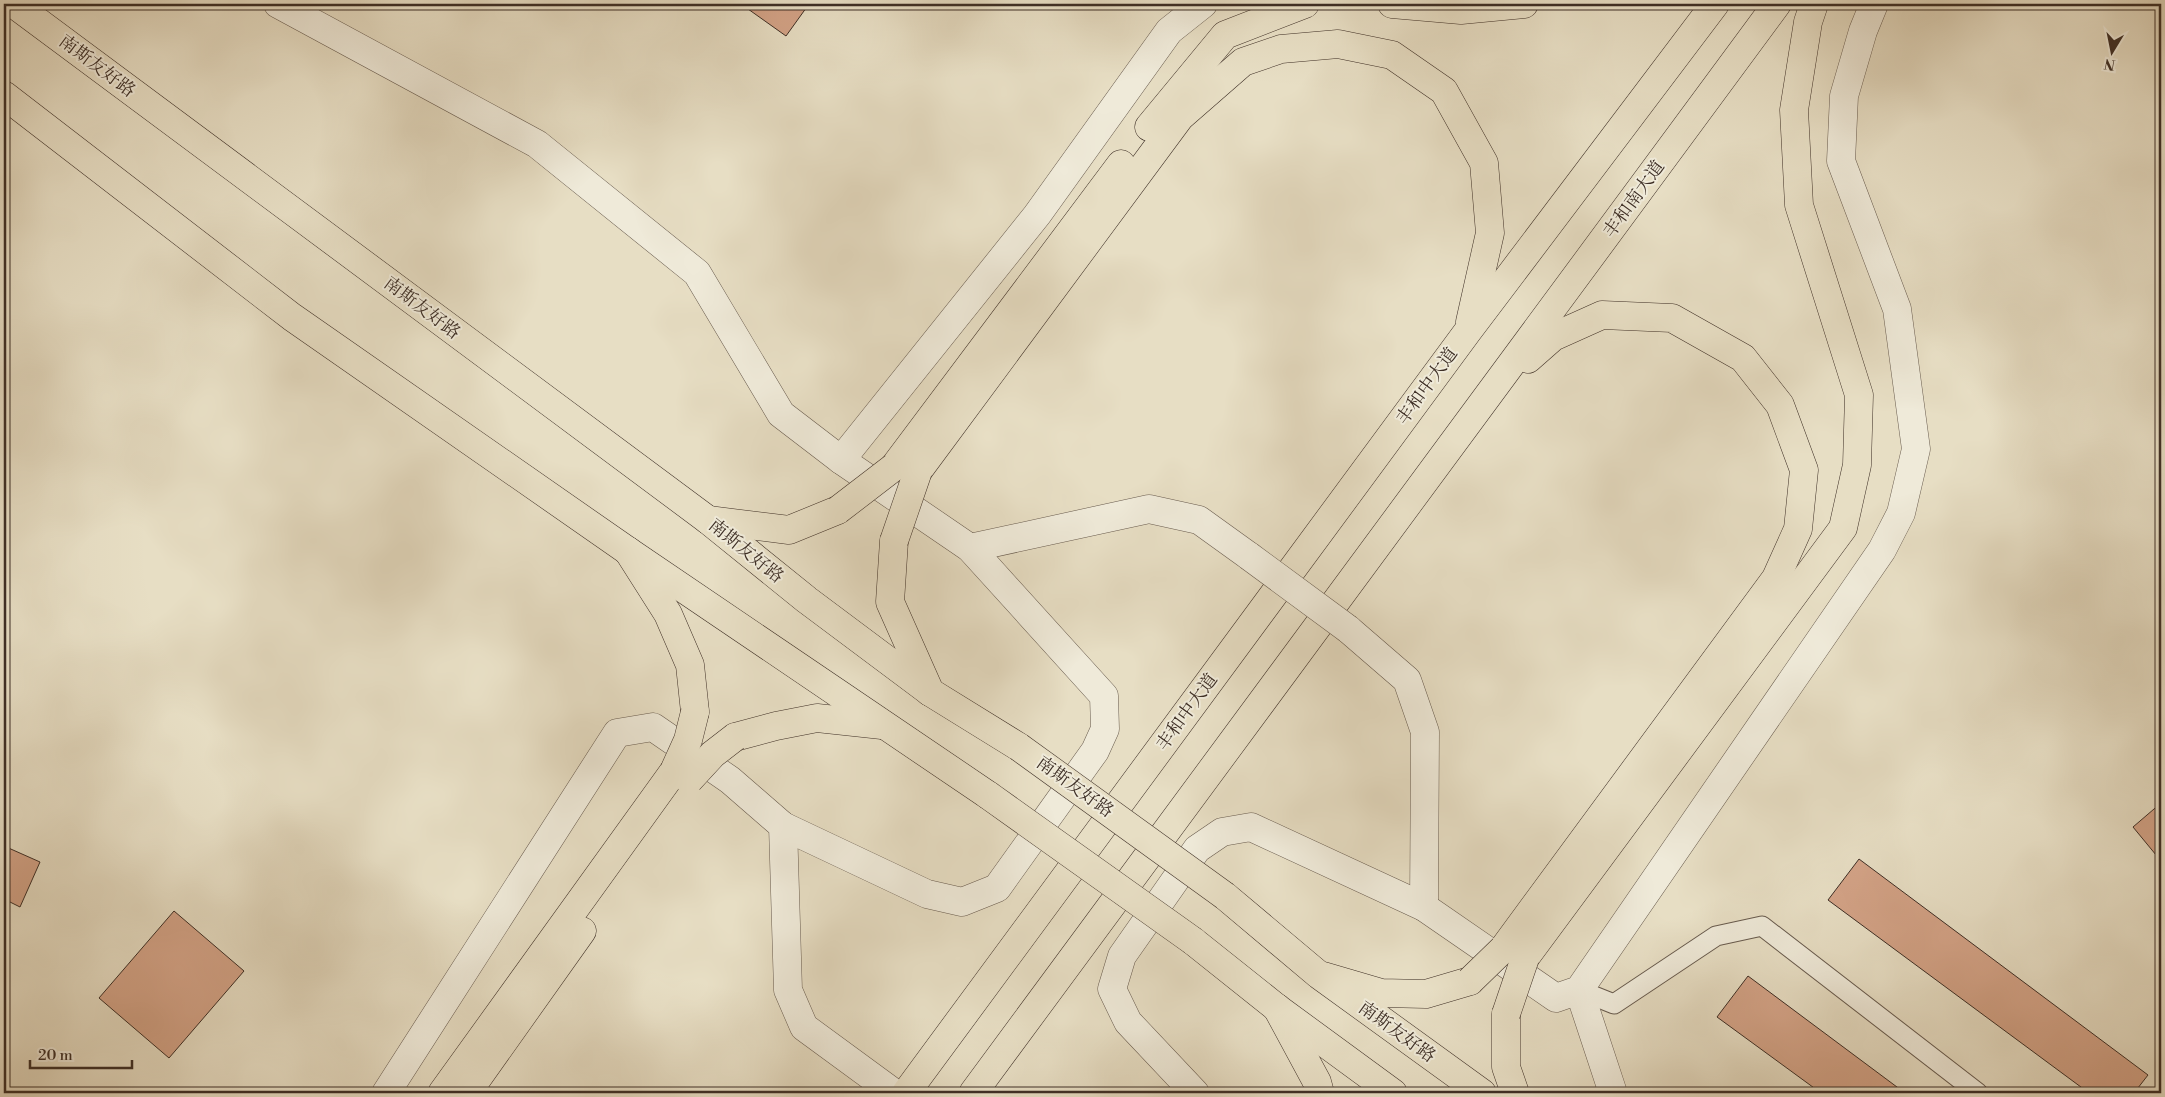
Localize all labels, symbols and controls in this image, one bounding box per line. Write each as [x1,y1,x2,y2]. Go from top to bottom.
north arrow [2088,28,2138,78]
street label: 南斯友好路 [54,30,140,102]
text: N [2103,54,2117,74]
street label: 丰和南大道 [1598,156,1670,242]
street label: 南斯友好路 [379,272,465,344]
street label: 丰和中大道 [1391,343,1463,429]
street label: 南斯友好路 [704,514,788,588]
street label: 丰和中大道 [1151,669,1223,755]
street label: 南斯友好路 [1032,751,1118,823]
street label: 南斯友好路 [1354,996,1440,1068]
scale bar [30,1037,132,1069]
text: 20 m [38,1046,73,1065]

